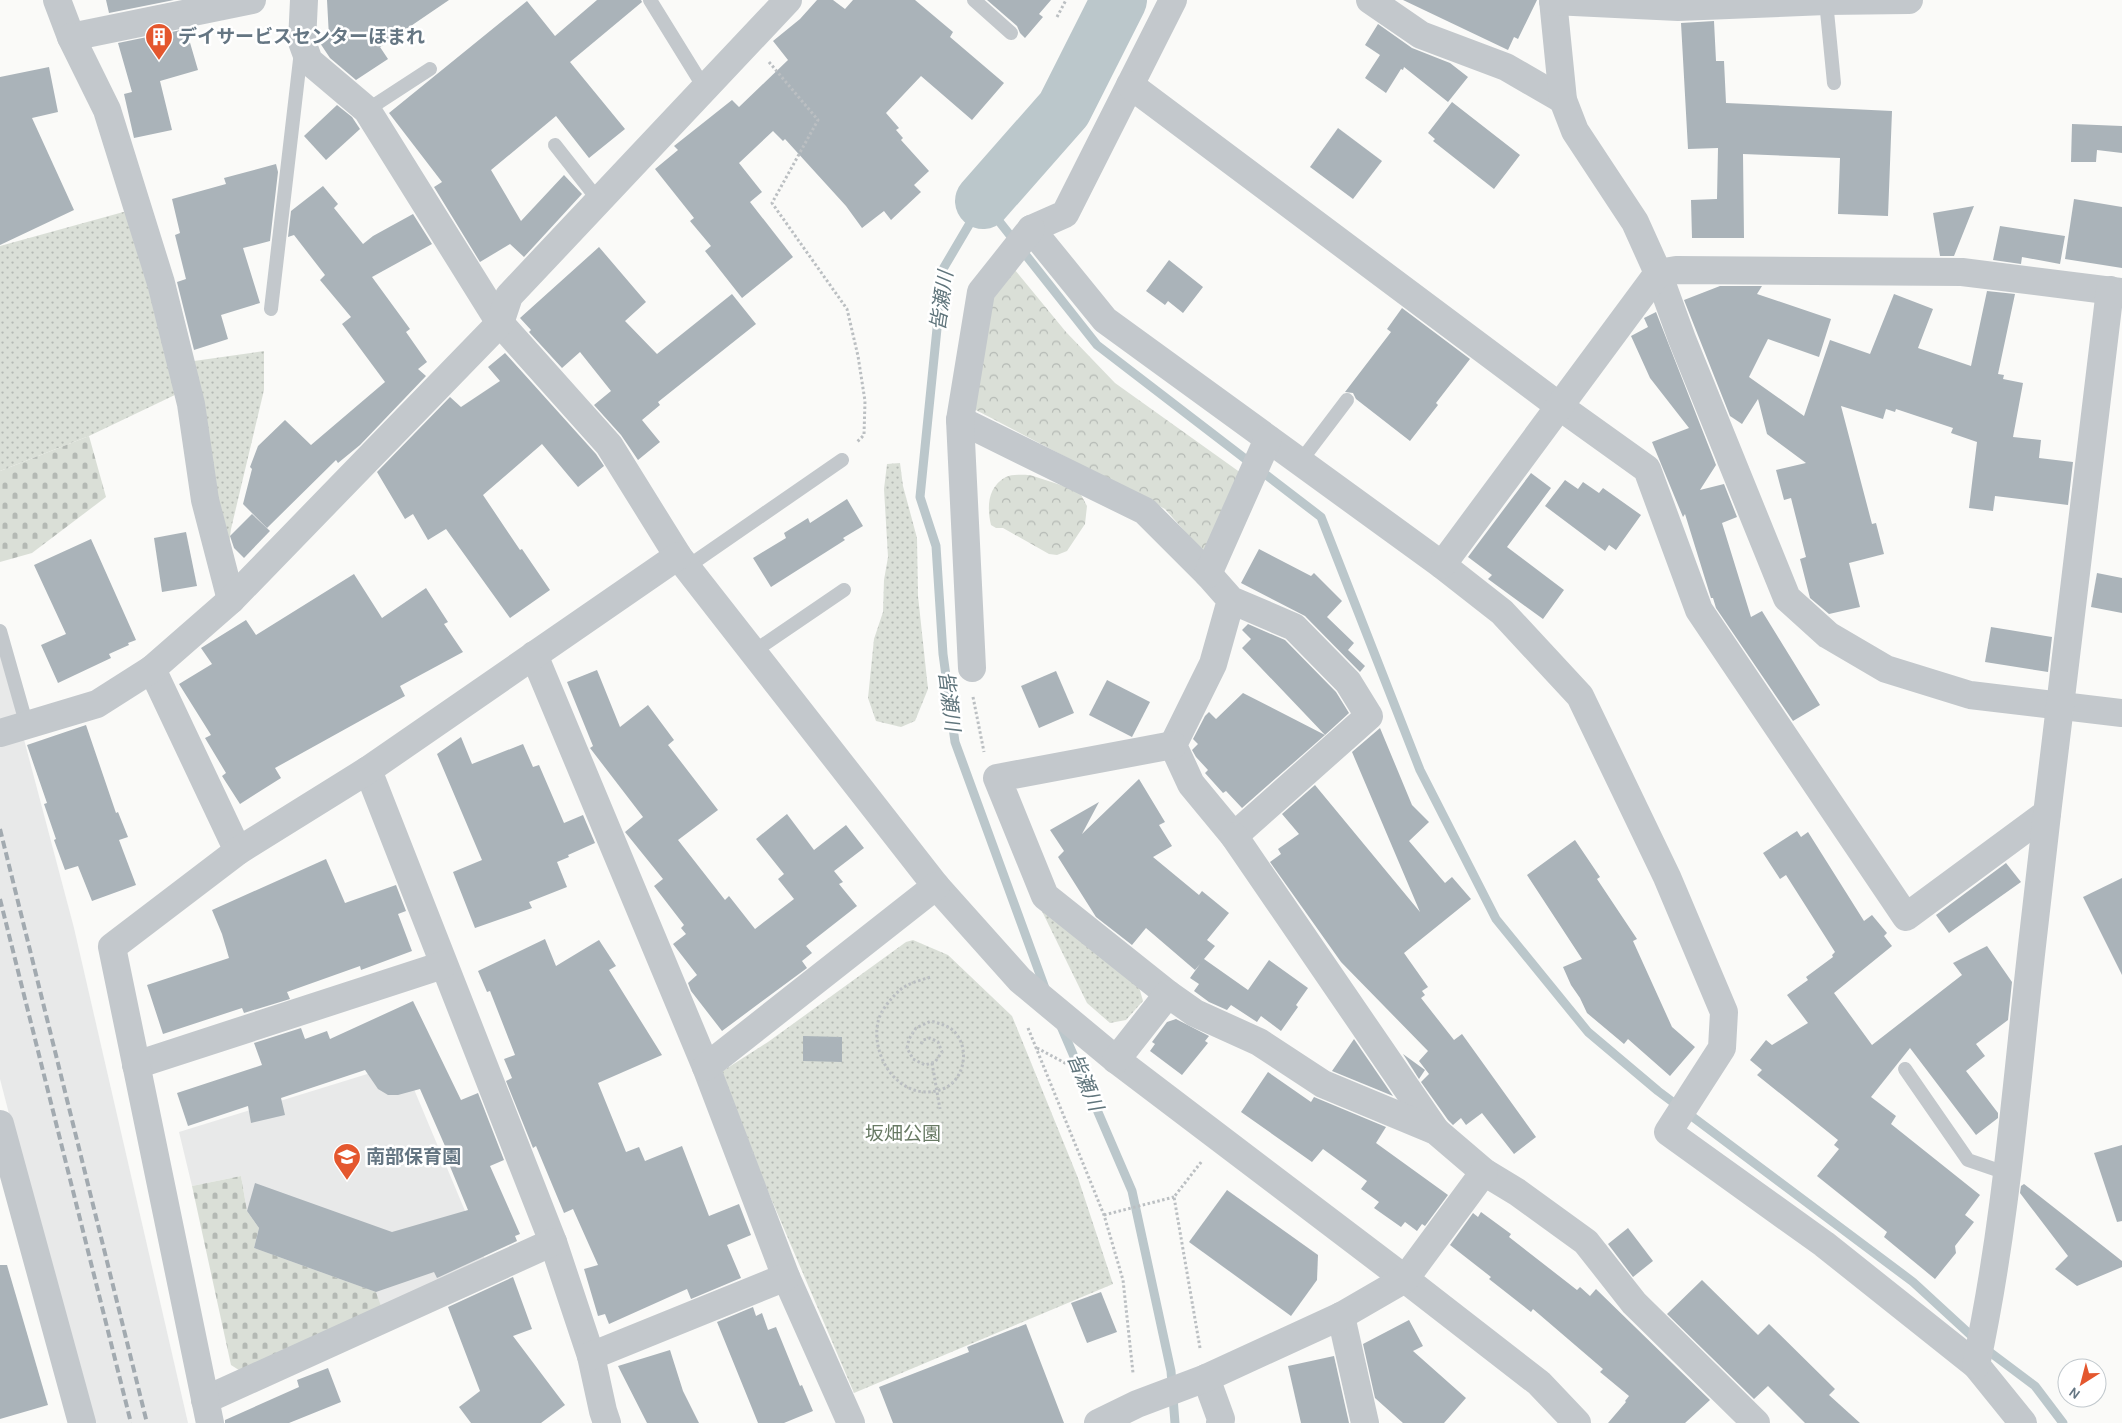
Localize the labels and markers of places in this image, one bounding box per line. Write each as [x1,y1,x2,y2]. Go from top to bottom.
building icon: デイサービスセンターほまれ [144,22,174,61]
place label: デイサービスセンターほまれ [178,26,425,48]
school or university icon: 南部保育園 [332,1142,362,1181]
place label: 南部保育園 [366,1146,461,1168]

